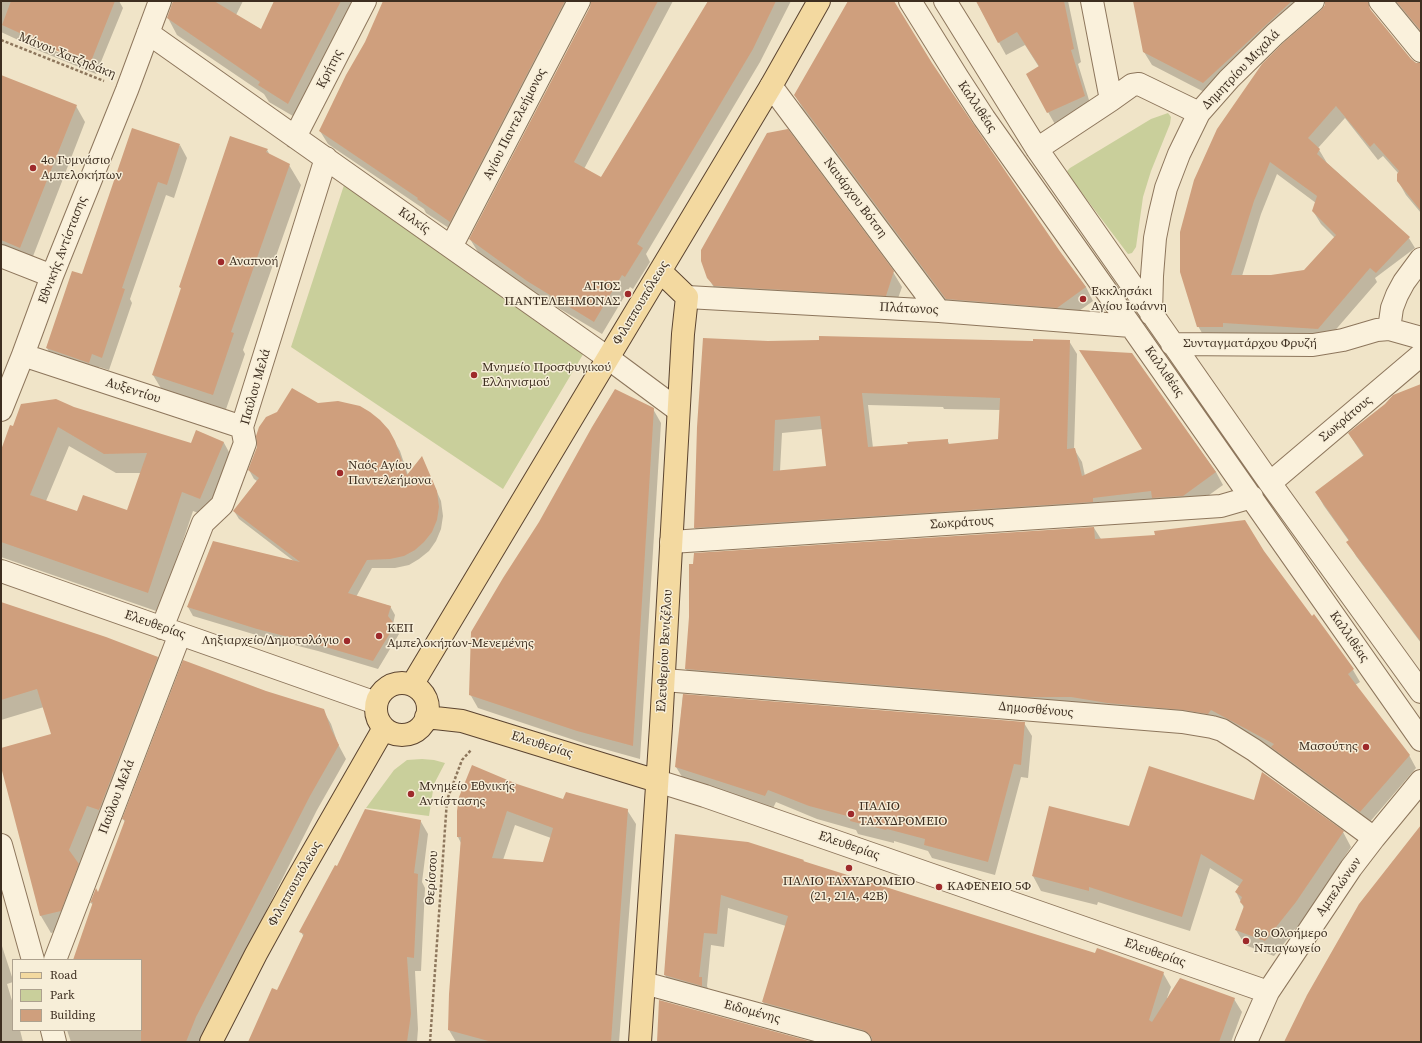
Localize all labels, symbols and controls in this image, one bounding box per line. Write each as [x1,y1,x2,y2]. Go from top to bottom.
street label: Δημητρίου Μιχαλά [1199,27,1283,113]
street label: Μάνου Χατζηδάκη [16,29,118,83]
street label: Κρήτης [313,47,347,91]
street label: Αγίου Παντελεήμονος [480,66,550,182]
street label: Καλλιθέας [954,78,1000,136]
place label: 4ο Γυμνάσιο Αμπελοκήπων [41,153,122,184]
street label: Ναυάρχου Βότση [820,155,890,241]
marker: 4ο Γυμνάσιο Αμπελοκήπων [28,163,38,173]
street label: Εθνικής Αντίστασης [35,194,91,306]
street label: Κιλκίς [395,204,433,238]
place label: Αναπνοή [229,254,278,270]
marker: Αναπνοή [216,257,226,267]
street label: Φιλιππουπόλεως [610,258,672,348]
place label: ΑΓΙΟΣ ΠΑΝΤΕΛΕΗΜΟΝΑΣ [504,279,620,310]
place label: Εκκλησάκι Αγίου Ιωάννη [1091,284,1167,315]
marker: ΑΓΙΟΣ ΠΑΝΤΕΛΕΗΜΟΝΑΣ [623,289,633,299]
marker: Εκκλησάκι Αγίου Ιωάννη [1078,294,1088,304]
street label: Πλάτωνος [879,300,939,318]
street label: Συνταγματάρχου Φρυζή [1183,336,1317,352]
street label: Καλλιθέας [1141,343,1187,401]
street label: Παύλου Μελά [238,347,274,427]
place label: Μνημείο Προσφυγικού Ελληνισμού [482,360,611,391]
marker: Μνημείο Προσφυγικού Ελληνισμού [469,370,479,380]
street label: Αυξεντίου [104,375,162,407]
street label: Σωκράτους [1317,393,1375,445]
place label: Ναός Αγίου Παντελεήμονα [348,458,431,489]
marker: Ναός Αγίου Παντελεήμονα [335,468,345,478]
street label: Σωκράτους [930,513,994,533]
street label: Ελευθερίου Βενιζέλου [654,589,676,713]
street label: Ελευθερίας [122,607,188,643]
street label: Καλλιθέας [1326,608,1372,666]
place label: ΚΕΠ Αμπελοκήπων-Μενεμένης [387,621,534,652]
marker: ΚΕΠ Αμπελοκήπων-Μενεμένης [374,631,384,641]
place label: Ληξιαρχείο/Δημοτολόγιο [201,633,339,649]
marker: Ληξιαρχείο/Δημοτολόγιο [342,636,352,646]
street label: Δημοσθένους [998,699,1074,721]
street label: Ελευθερίας [509,728,575,762]
place label: Μασούτης [1299,739,1358,755]
marker: Μασούτης [1361,742,1371,752]
street label: Παύλου Μελά [96,758,138,836]
place label: Μνημείο Εθνικής Αντίστασης [419,779,515,810]
marker: Μνημείο Εθνικής Αντίστασης [406,789,416,799]
place label: ΠΑΛΙΟ ΤΑΧΥΔΡΟΜΕΙΟ [859,799,947,830]
marker: ΠΑΛΙΟ ΤΑΧΥΔΡΟΜΕΙΟ [846,809,856,819]
street label: Ελευθερίας [816,828,882,864]
street label: Φιλιππουπόλεως [265,838,325,930]
street label: Θερίσσου [422,850,442,906]
street label: Αμπελώνων [1313,855,1365,919]
marker: ΠΑΛΙΟ ΤΑΧΥΔΡΟΜΕΙΟ (21, 21Α, 42Β) [844,863,854,873]
place label: ΠΑΛΙΟ ΤΑΧΥΔΡΟΜΕΙΟ (21, 21Α, 42Β) [783,874,915,905]
place label: ΚΑΦΕΝΕΙΟ 5Φ [947,879,1031,895]
marker: ΚΑΦΕΝΕΙΟ 5Φ [934,882,944,892]
place label: 8o Ολοήμερο Νπιαγωγείο [1254,926,1328,957]
street label: Ελευθερίας [1122,935,1188,971]
marker: 8o Ολοήμερο Νπιαγωγείο [1241,936,1251,946]
legend [12,959,142,1031]
text: Road [50,967,77,983]
text: Park [50,987,75,1003]
street label: Ειδομένης [722,997,782,1027]
text: Building [50,1007,95,1023]

